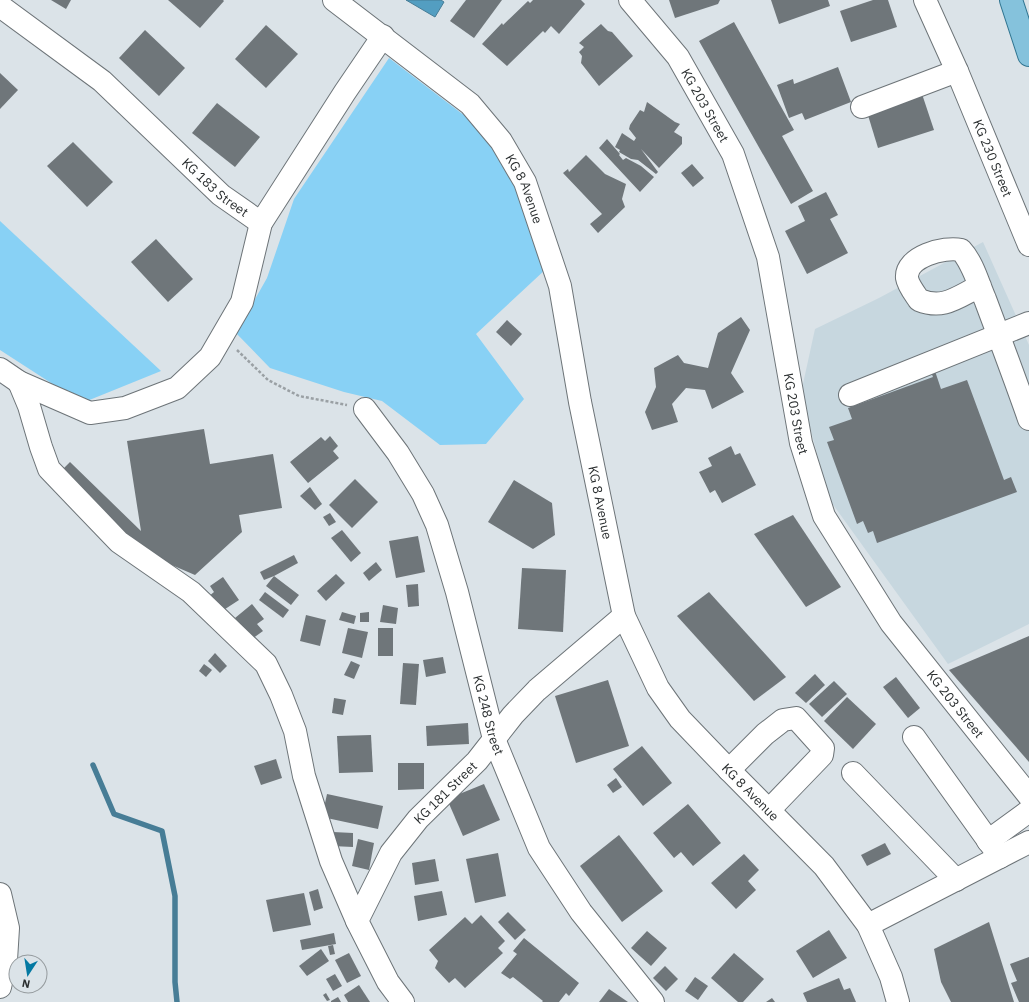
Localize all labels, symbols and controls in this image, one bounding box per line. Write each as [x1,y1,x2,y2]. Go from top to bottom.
street label: KG 203 Street [678,65,733,145]
street label: KG 230 Street [969,117,1017,199]
street label: KG 8 Avenue [502,151,547,226]
street label: KG 183 Street [179,154,252,220]
street label: KG 203 Street [780,372,813,456]
street label: KG 8 Avenue [585,464,616,541]
street label: KG 203 Street [923,666,988,741]
street label: KG 248 Street [470,673,508,758]
street label: KG 181 Street [410,757,480,827]
street label: KG 8 Avenue [718,759,783,824]
north arrow [8,954,48,994]
text: N [21,976,31,991]

